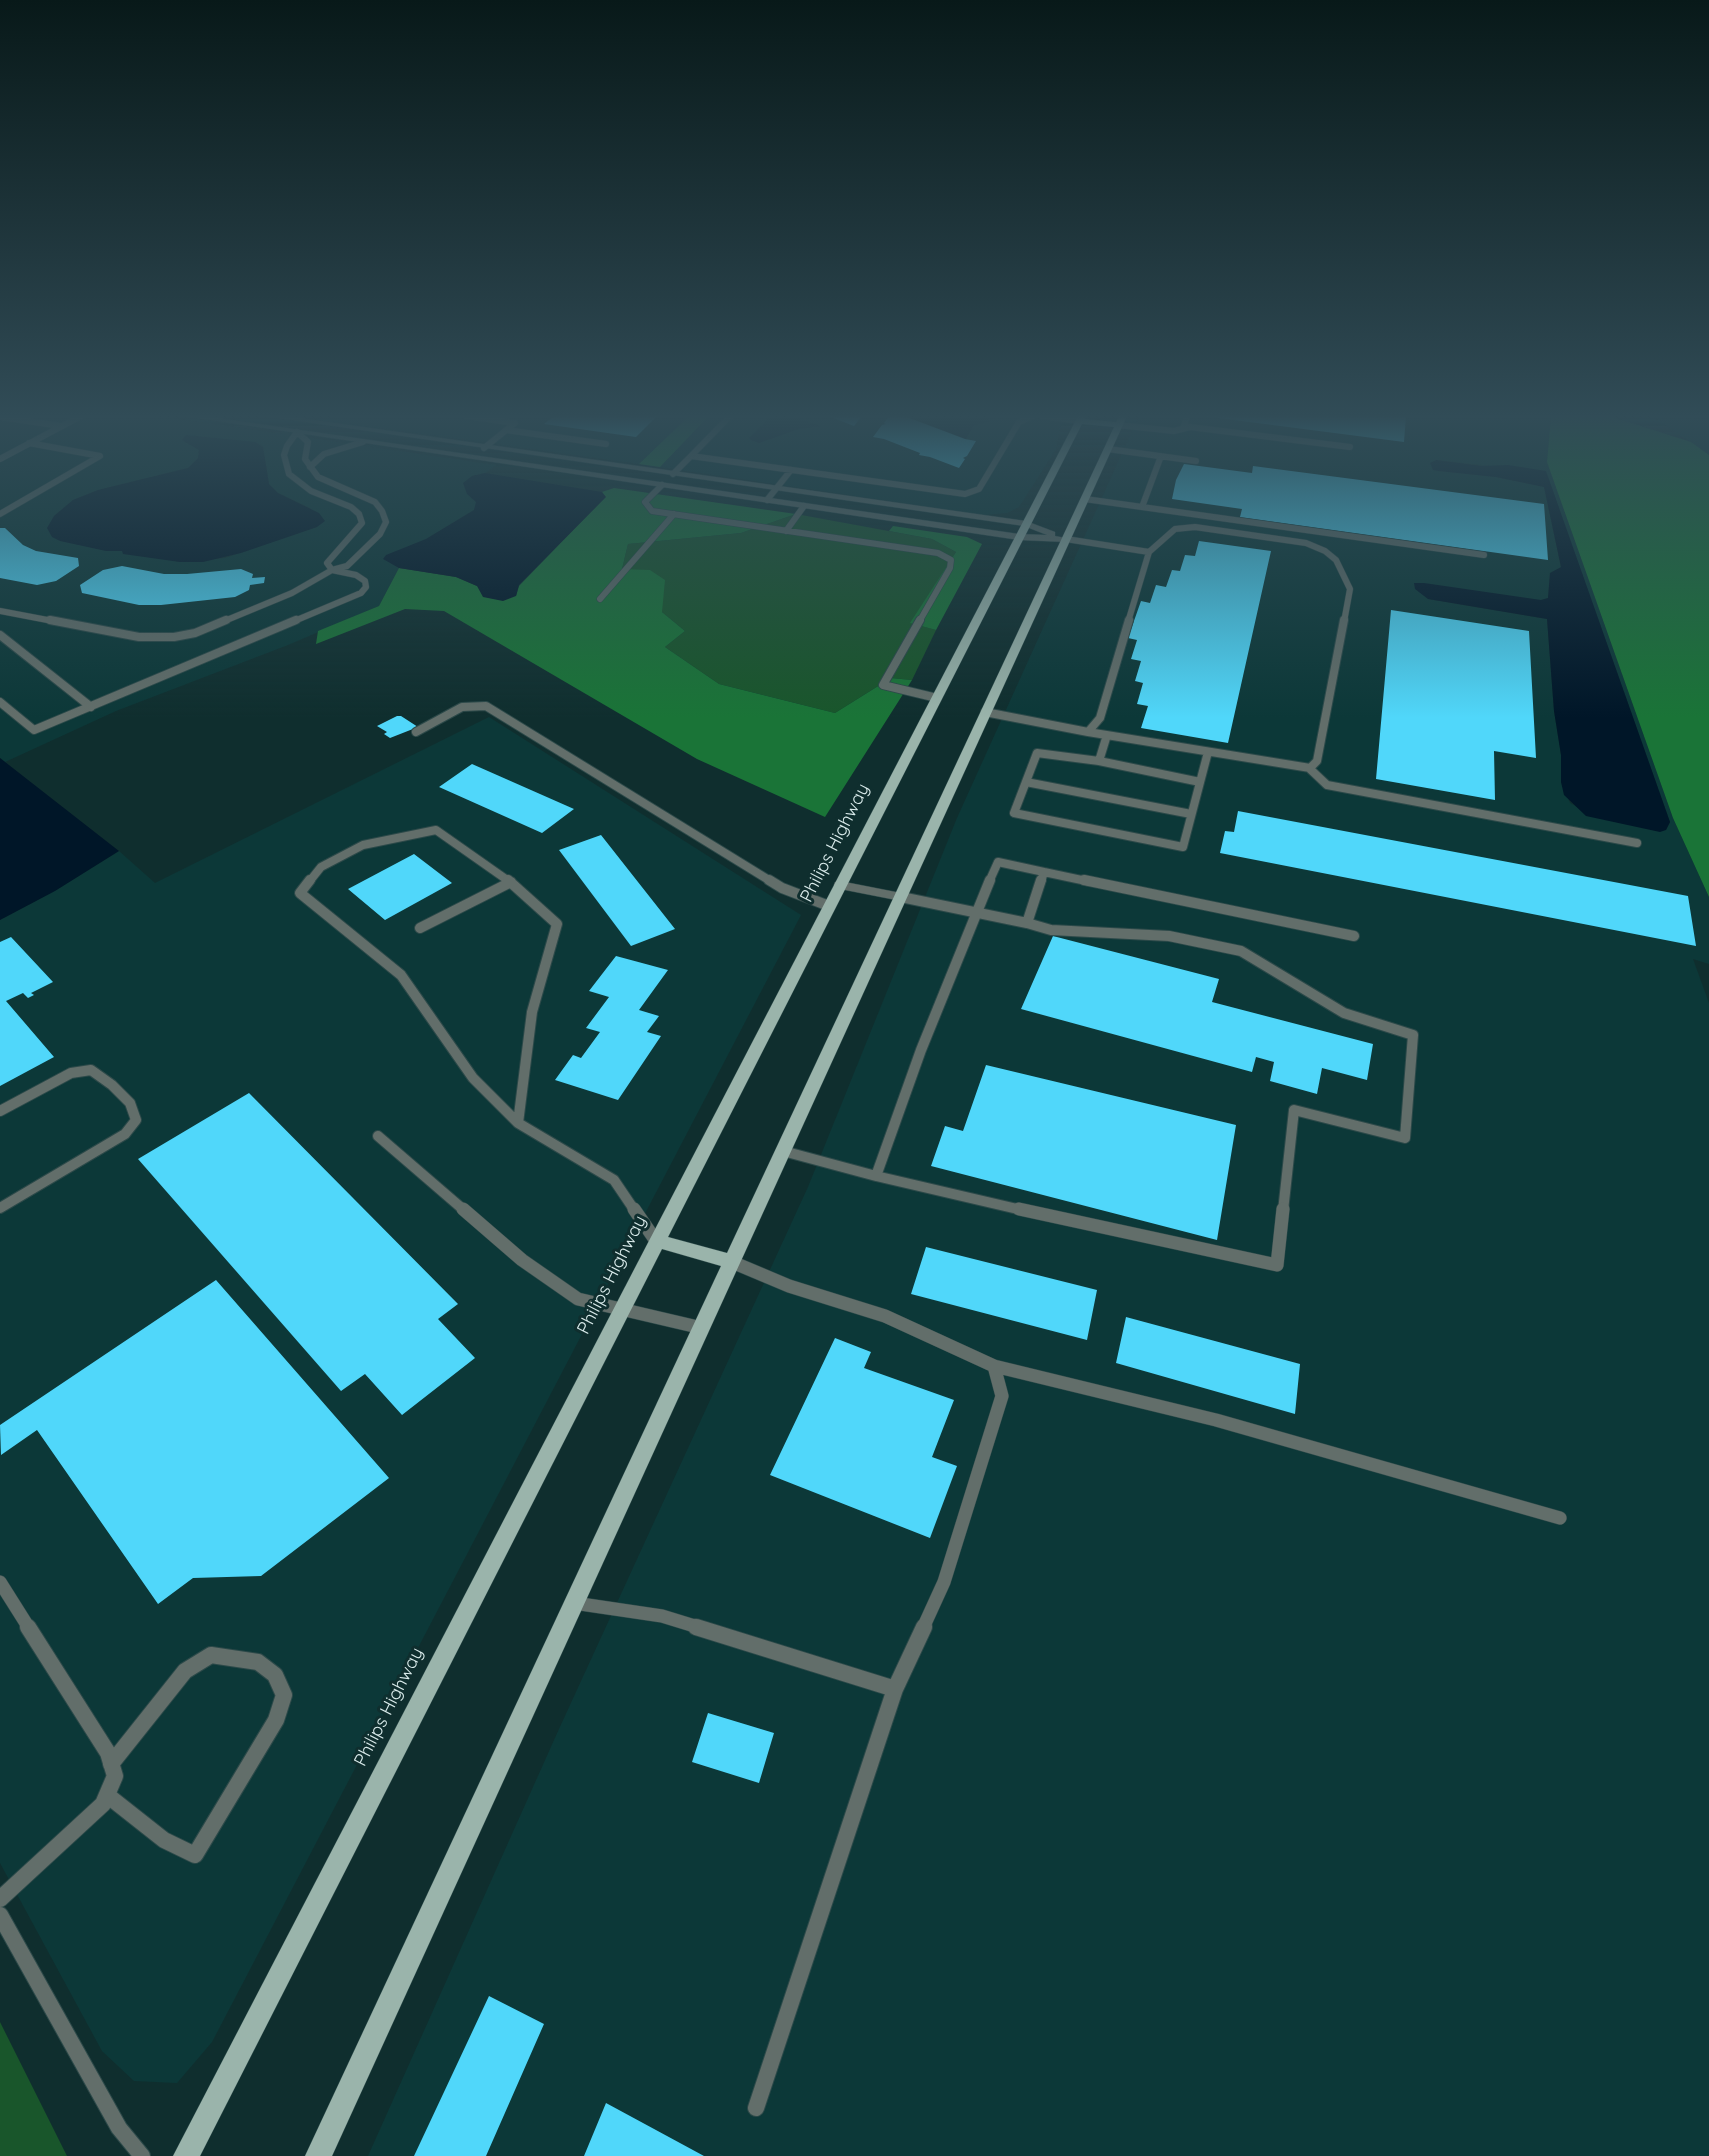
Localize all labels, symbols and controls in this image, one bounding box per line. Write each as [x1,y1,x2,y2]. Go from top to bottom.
street label: Philips Highway [796,780,874,906]
street label: Philips Highway [573,1212,651,1338]
street label: Philips Highway [350,1644,428,1770]

